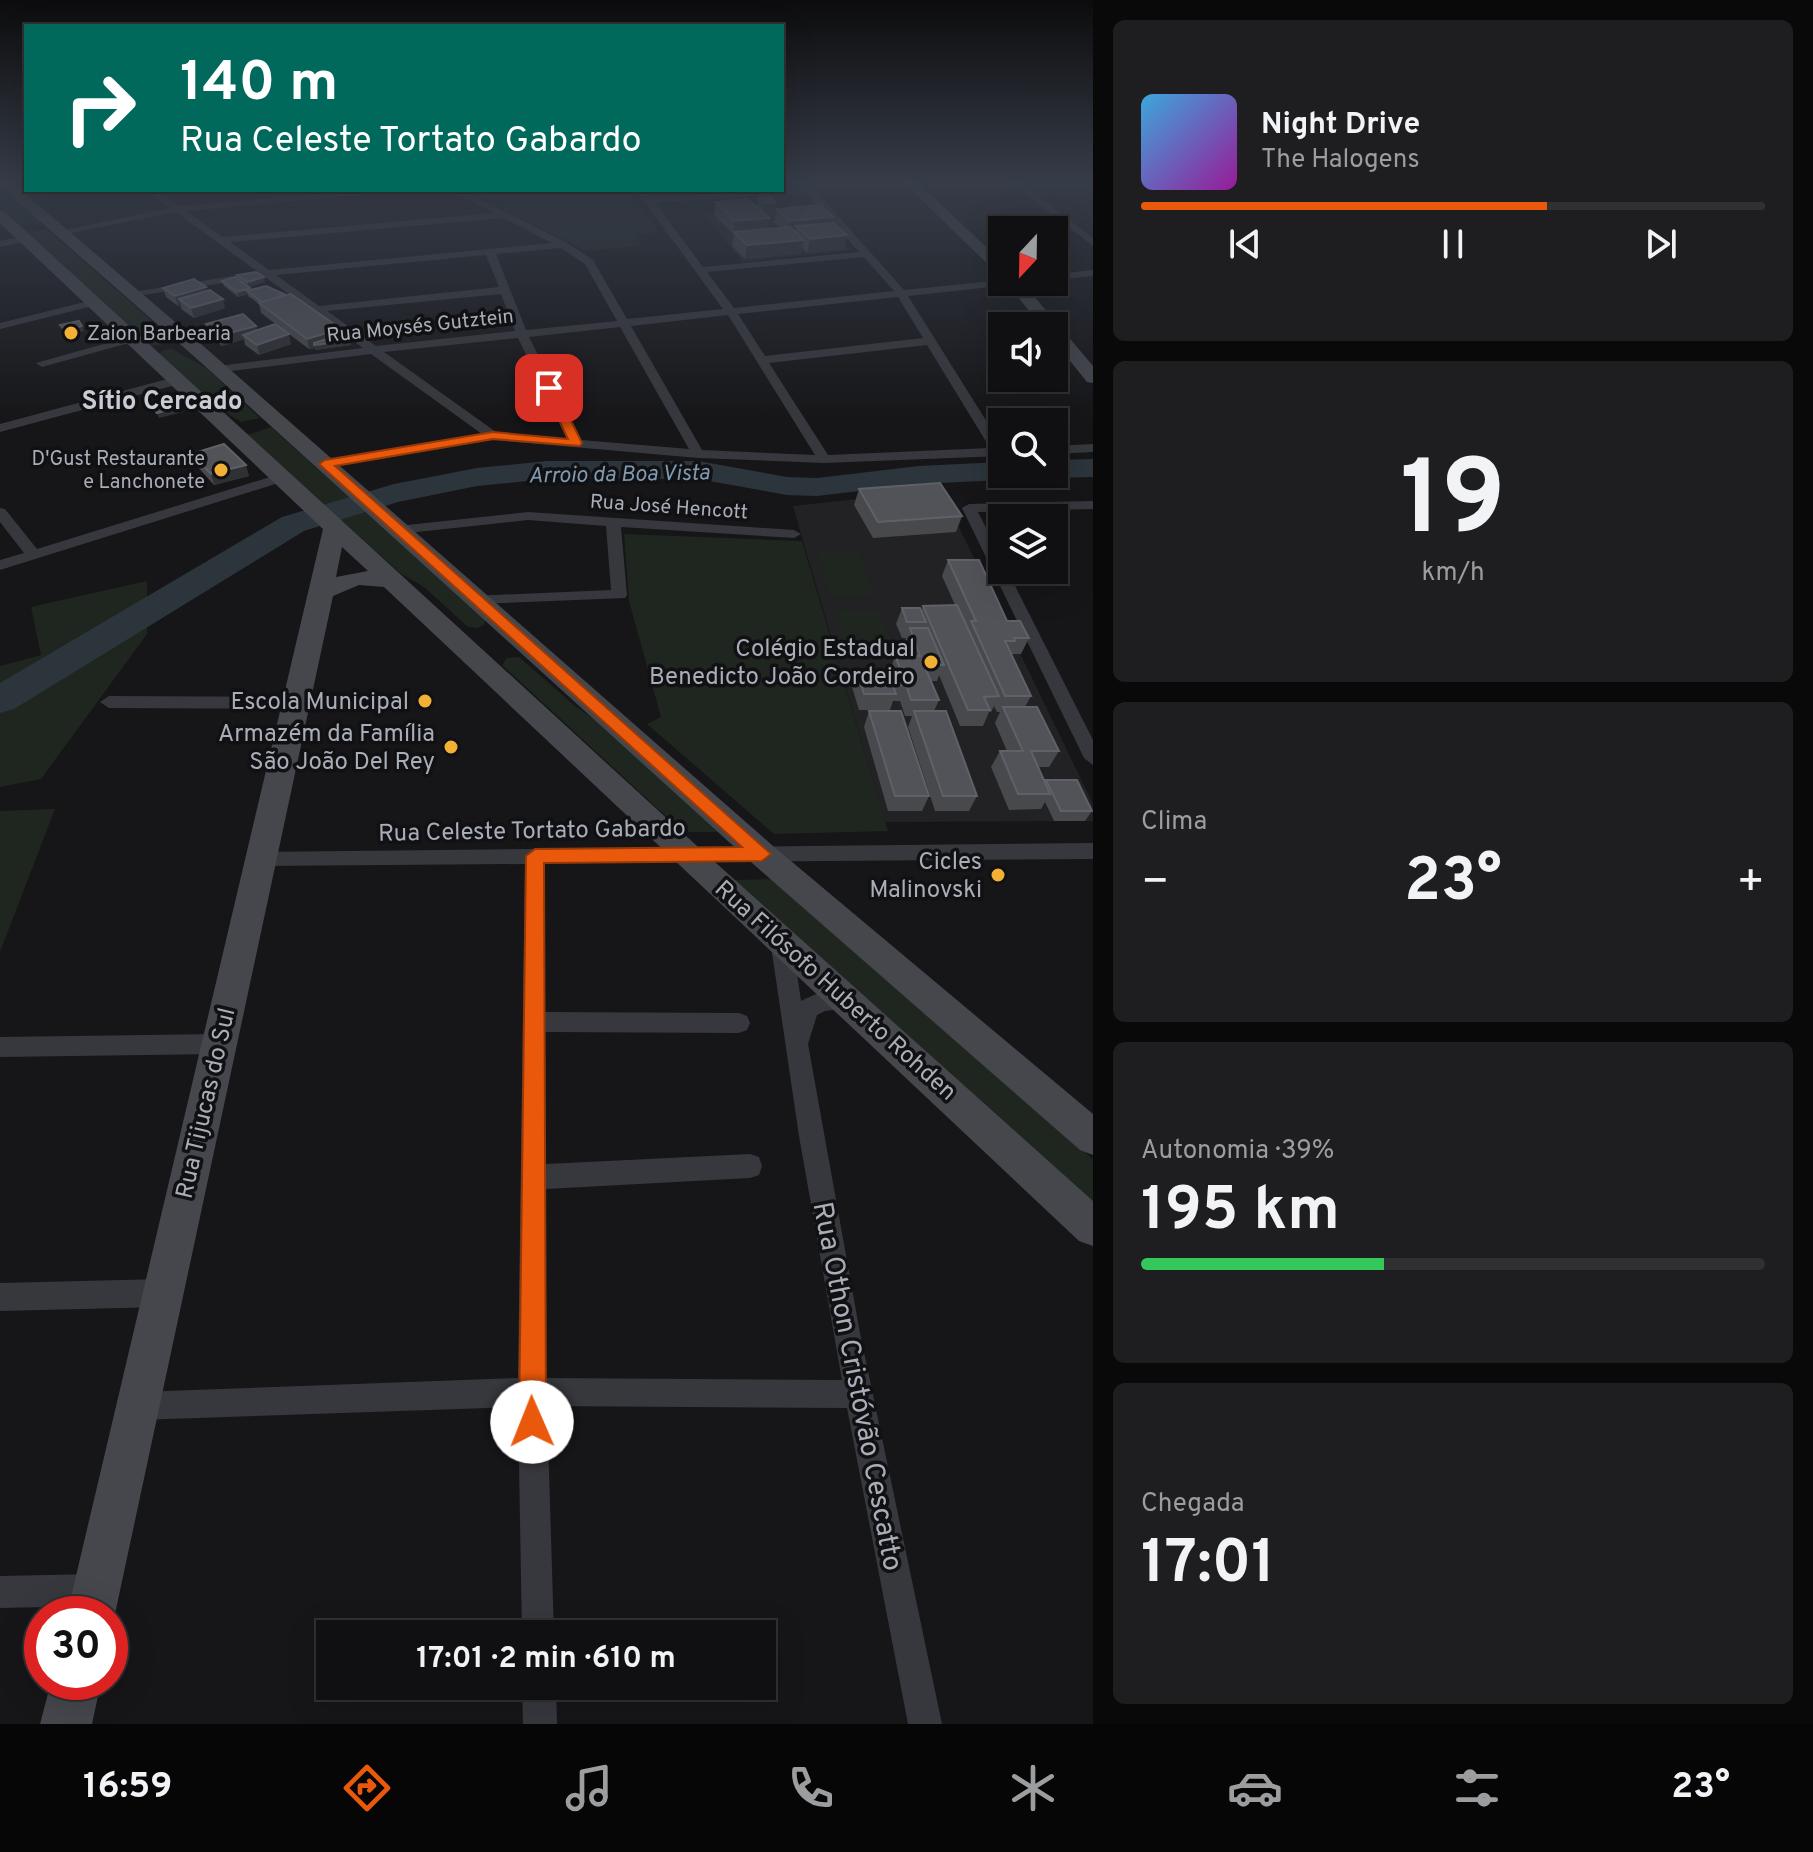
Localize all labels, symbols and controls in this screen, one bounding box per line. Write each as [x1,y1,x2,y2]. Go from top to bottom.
text: 140 m [180,50,338,120]
icon: right [48,56,152,160]
text: Night Drive [1261,107,1420,144]
text: Rua Celeste Tortato Gabardo [180,119,642,165]
text: The Halogens [1261,144,1420,177]
north arrow [988,216,1068,296]
map controls [988,216,1068,584]
icon: previous [1223,222,1267,266]
icon: pause [1431,222,1475,266]
icon: next [1639,222,1683,266]
street label: Rua Moysés Gutztein [325,304,515,350]
button: sound [988,312,1068,392]
place label: Zaion Barbearia [87,322,231,348]
marker: Zaion Barbearia [62,324,80,342]
pin [515,354,583,422]
icon: arrive [527,366,571,410]
district label: Sítio Cercado [81,386,243,419]
button: search [988,408,1068,488]
text: 19 [1400,439,1506,571]
place label: D'Gust Restaurante e Lanchonete [32,447,205,496]
water label: Arroio da Boa Vista [528,460,711,491]
marker: D'Gust Restaurante e Lanchonete [212,461,230,479]
street label: Rua José Hencott [589,489,749,526]
button: layers [988,504,1068,584]
text: km/h [1421,557,1485,590]
place label: Colégio Estadual Benedicto João Cordeiro [649,635,915,693]
marker: Colégio Estadual Benedicto João Cordeiro [922,653,940,671]
place label: Escola Municipal [230,688,409,718]
marker: Escola Municipal [416,692,434,710]
place label: Armazém da Família São João Del Rey [218,720,435,778]
marker: Armazém da Família São João Del Rey [442,738,460,756]
text: Clima [1141,806,1207,839]
street label: Rua Celeste Tortato Gabardo [378,814,686,850]
text: 23° [1404,846,1502,922]
place label: Cicles Malinovski [869,848,982,906]
text: − [1141,856,1169,912]
text: + [1737,856,1765,912]
marker: Cicles Malinovski [989,866,1007,884]
street label: Rua Filósofo Huberto Rohden [708,875,962,1108]
street label: Rua Tijucas do Sul [170,1005,243,1202]
text: Autonomia · 39% [1141,1135,1334,1168]
text: 195 km [1141,1175,1340,1251]
street label: Rua Othon Cristóvão Cescatto [803,1199,910,1574]
position arrow [490,1380,574,1464]
text: Chegada [1141,1488,1244,1521]
text: 17:01 [1141,1528,1275,1604]
speed limit sign: 30 [24,1596,128,1700]
text: 17:01 · 2 min · 610 m [416,1641,676,1678]
icon: directions [339,1760,395,1816]
icon: music [561,1760,617,1816]
icon: phone [783,1760,839,1816]
icon: climate [1005,1760,1061,1816]
icon: car [1227,1760,1283,1816]
icon: filters [1449,1760,1505,1816]
text: 16:59 [83,1765,172,1811]
text: 23° [1671,1765,1730,1811]

